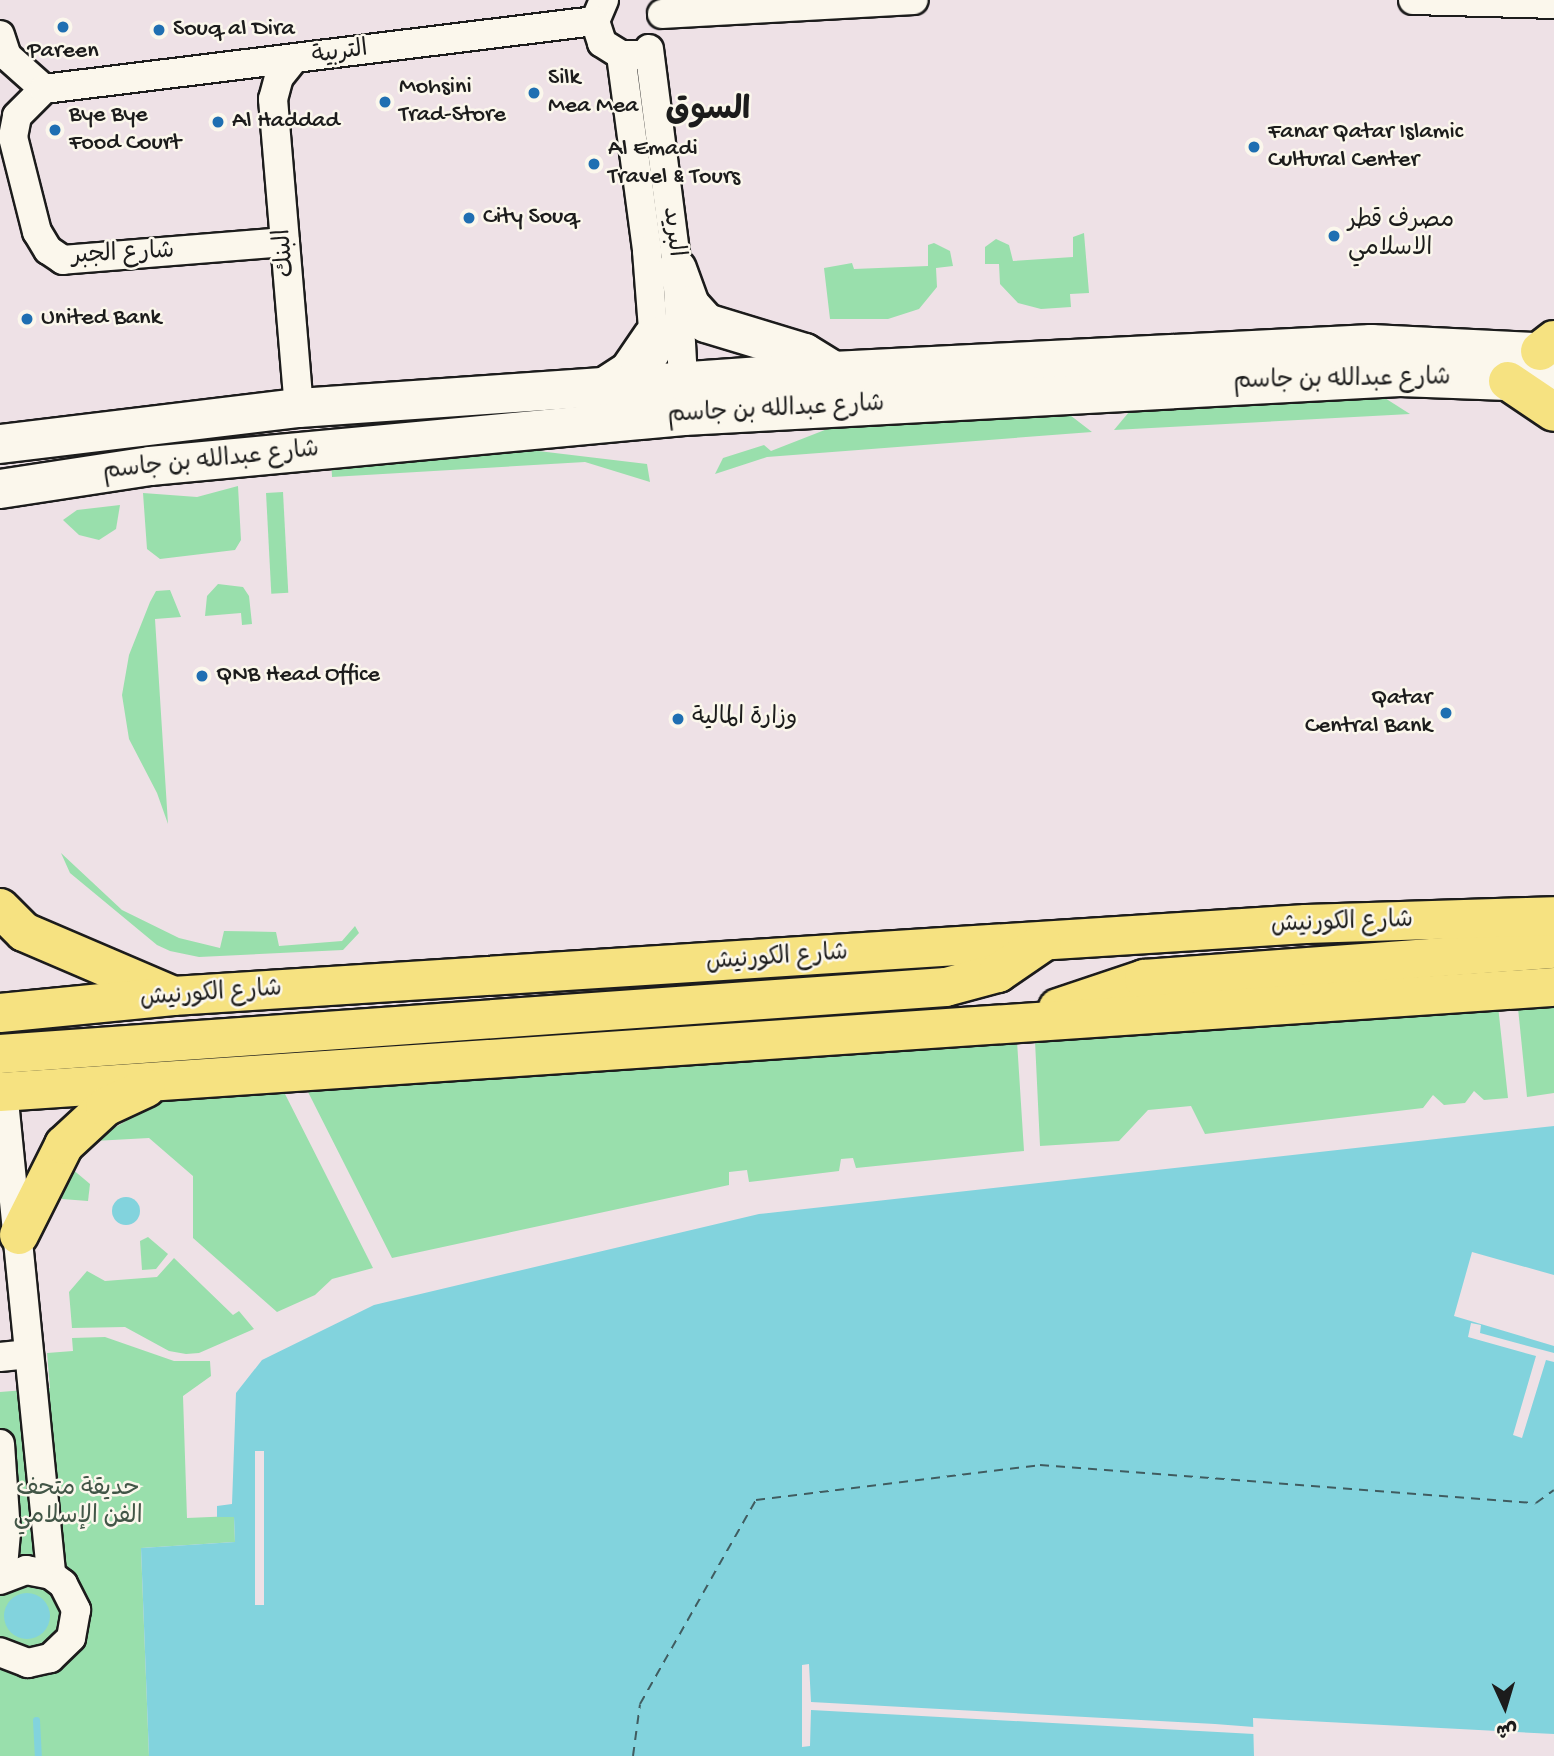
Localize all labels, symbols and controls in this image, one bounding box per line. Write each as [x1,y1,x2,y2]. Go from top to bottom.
place label: Souq al Dira [173,16,295,44]
marker: Pareen [55,19,71,35]
marker: Souq al Dira [151,22,167,38]
street label: التربية [310,36,370,72]
place label: Pareen [27,38,99,66]
place label: Silk Mea Mea [548,65,638,121]
place label: Mohsini Trad-Store [399,74,506,130]
marker: Silk Mea Mea [526,85,542,101]
district label: السوق [665,93,751,131]
marker: Mohsini Trad-Store [377,94,393,110]
place label: Bye Bye Food Court [69,102,181,158]
place label: Al Haddad [232,108,340,136]
marker: Al Haddad [210,114,226,130]
place label: Fanar Qatar Islamic Cultural Center [1268,119,1463,175]
marker: Bye Bye Food Court [47,122,63,138]
place label: Al Emadi Travel & Tours [608,136,740,192]
marker: Fanar Qatar Islamic Cultural Center [1246,139,1262,155]
marker: Al Emadi Travel & Tours [586,156,602,172]
place label: City Souq [483,204,578,232]
street label: البريد [655,205,689,259]
place label: مصرف قطر الاسلامي [1348,208,1454,264]
marker: City Souq [461,210,477,226]
street label: البنك [270,228,302,278]
marker: مصرف قطر الاسلامي [1326,228,1342,244]
street label: شارع الجبر [71,238,175,272]
place label: United Bank [41,305,161,333]
marker: United Bank [19,311,35,327]
street label: شارع عبدالله بن جاسم [1233,365,1451,397]
street label: شارع عبدالله بن جاسم [667,391,885,431]
street label: شارع عبدالله بن جاسم [102,436,320,488]
place label: QNB Head Office [216,662,380,690]
marker: QNB Head Office [194,668,210,684]
place label: Qatar Central Bank [1305,685,1432,741]
place label: وزارة المالية [692,705,797,733]
marker: Qatar Central Bank [1438,705,1454,721]
marker: وزارة المالية [670,711,686,727]
street label: شارع الكورنيش [1271,907,1413,941]
street label: شارع الكورنيش [705,940,849,978]
street label: شارع الكورنيش [139,976,283,1014]
park label: حديقة متحف الفن الإسلامي [13,1476,143,1532]
north arrow [1470,1672,1540,1742]
text: ش [1495,1716,1518,1741]

